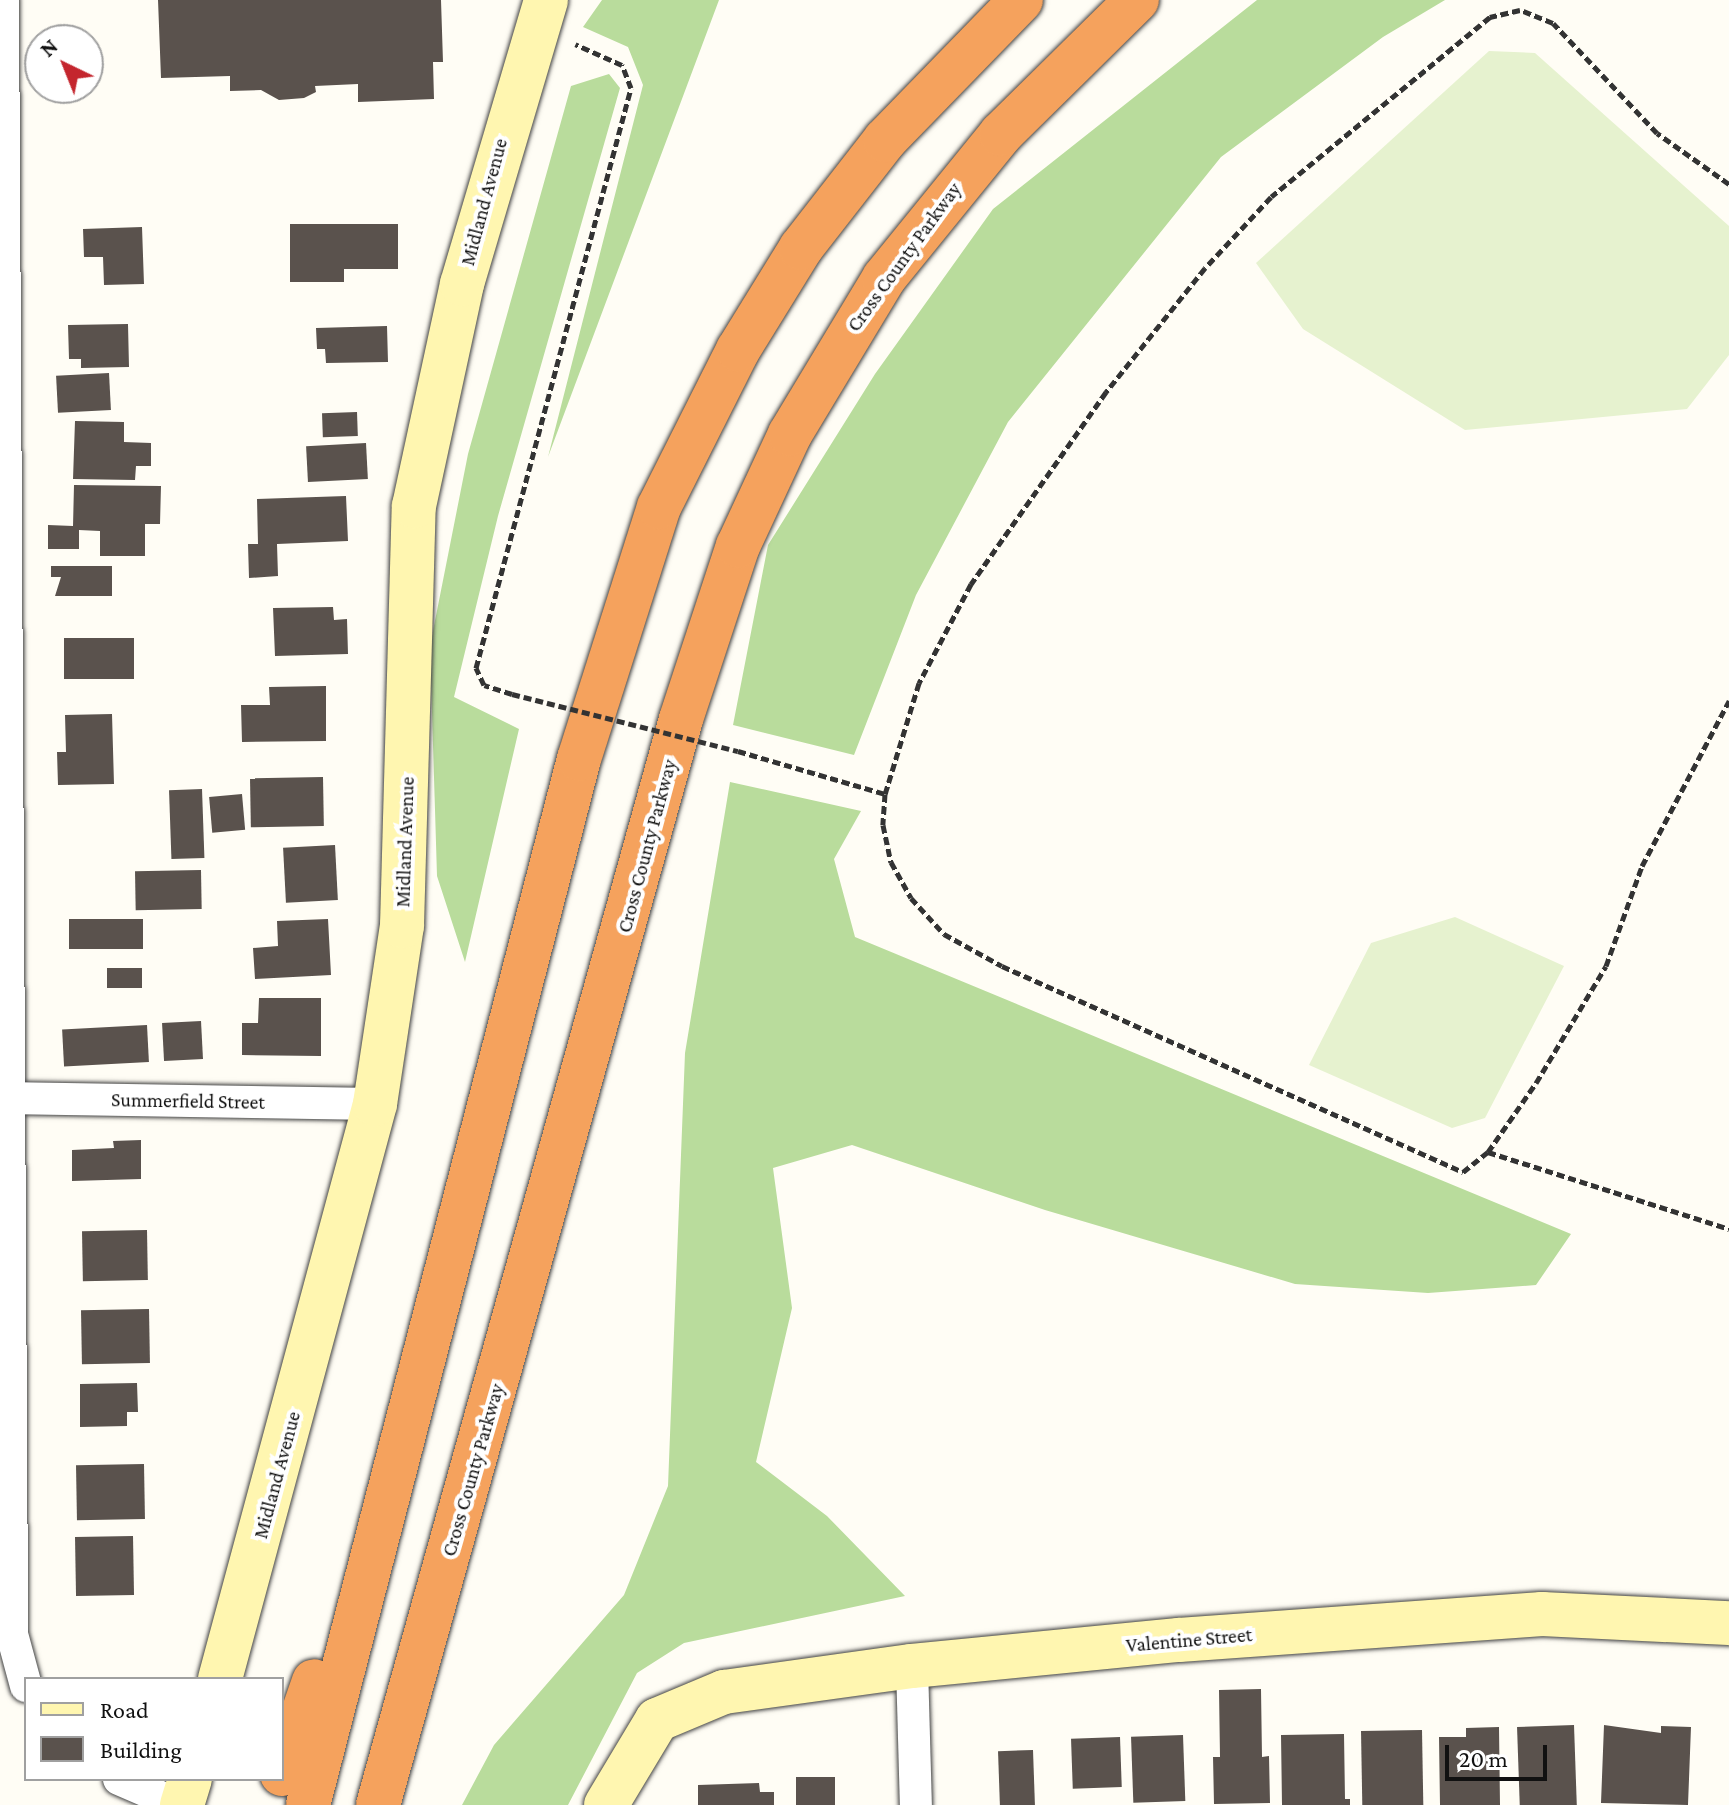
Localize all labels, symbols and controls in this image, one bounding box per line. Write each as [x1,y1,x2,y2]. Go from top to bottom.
north arrow [24,24,104,104]
text: N [35,33,63,62]
street label: Midland Avenue [455,136,513,268]
street label: Cross County Parkway [842,178,966,336]
street label: Cross County Parkway [612,757,682,935]
street label: Midland Avenue [391,776,419,908]
street label: Summerfield Street [111,1088,265,1114]
street label: Cross County Parkway [437,1381,509,1559]
street label: Midland Avenue [248,1409,306,1541]
street label: Valentine Street [1125,1623,1253,1657]
legend [24,1677,284,1781]
text: Road [100,1696,149,1723]
scale bar [1449,1729,1551,1779]
text: Building [100,1736,182,1763]
text: 20 m [1459,1745,1508,1772]

